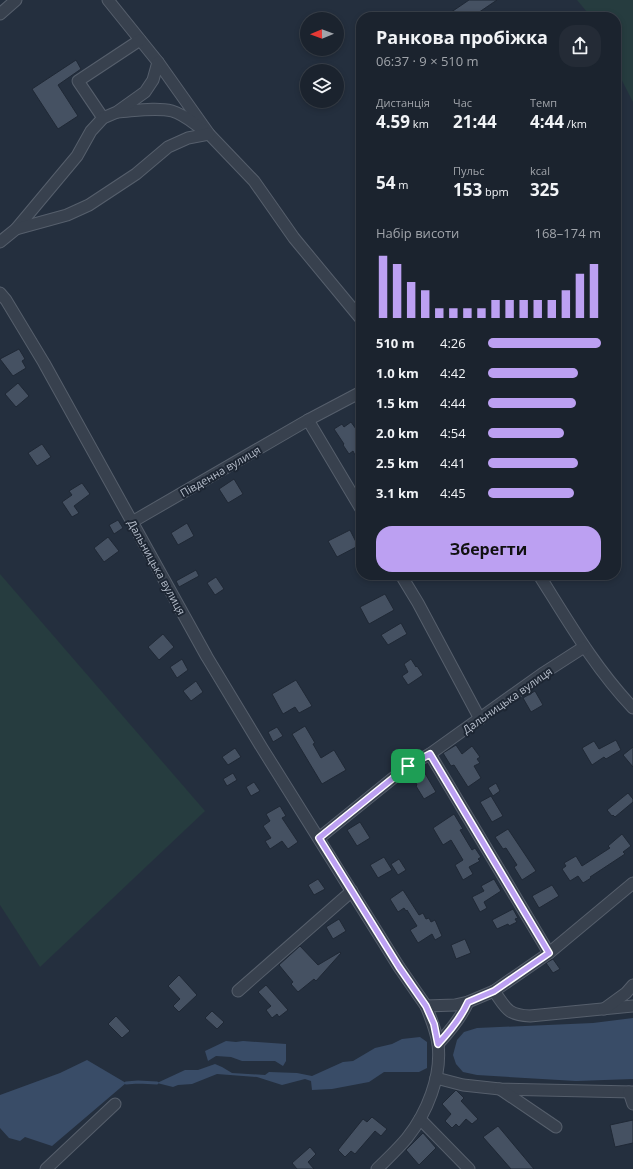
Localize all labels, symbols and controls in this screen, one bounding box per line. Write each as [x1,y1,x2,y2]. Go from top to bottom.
north arrow [300,12,344,56]
map controls [300,12,344,108]
text: Ранкова пробіжка [376,25,548,49]
button: share [559,25,601,67]
text: 06:37 · 9 × 510 m [376,52,479,70]
button: layers [300,64,344,108]
text: Дистанція [376,95,430,110]
text: Час [453,95,472,110]
text: Темп [530,95,557,110]
text: 4.59 [376,110,410,133]
text: 21:44 [453,110,497,133]
text: 4:44 [530,110,564,133]
text: km [410,116,429,131]
text: /km [564,116,587,131]
text: Пульс [453,163,485,178]
text: kcal [530,163,550,178]
text: 54 [376,171,395,194]
text: m [395,177,409,192]
text: 153 [453,178,482,201]
text: 325 [530,178,559,201]
text: bpm [482,184,509,199]
text: Набір висоти [376,224,459,242]
text: 168–174 m [534,224,601,242]
text: 510 m [376,334,414,352]
text: 4:26 [440,334,466,352]
text: 1.0 km [376,364,419,382]
text: 4:42 [440,364,466,382]
text: 1.5 km [376,394,419,412]
text: 4:44 [440,394,466,412]
text: 2.0 km [376,424,419,442]
text: 4:54 [440,424,466,442]
street label: Південна вулиця [177,442,263,500]
text: 2.5 km [376,454,419,472]
text: 4:41 [440,454,466,472]
text: 3.1 km [376,484,419,502]
text: 4:45 [440,484,466,502]
street label: Дальницька вулиця [125,517,189,617]
button: Зберегти [376,526,601,572]
street label: Дальницька вулиця [459,663,555,737]
pin [391,749,425,783]
icon: arrive [397,755,419,777]

